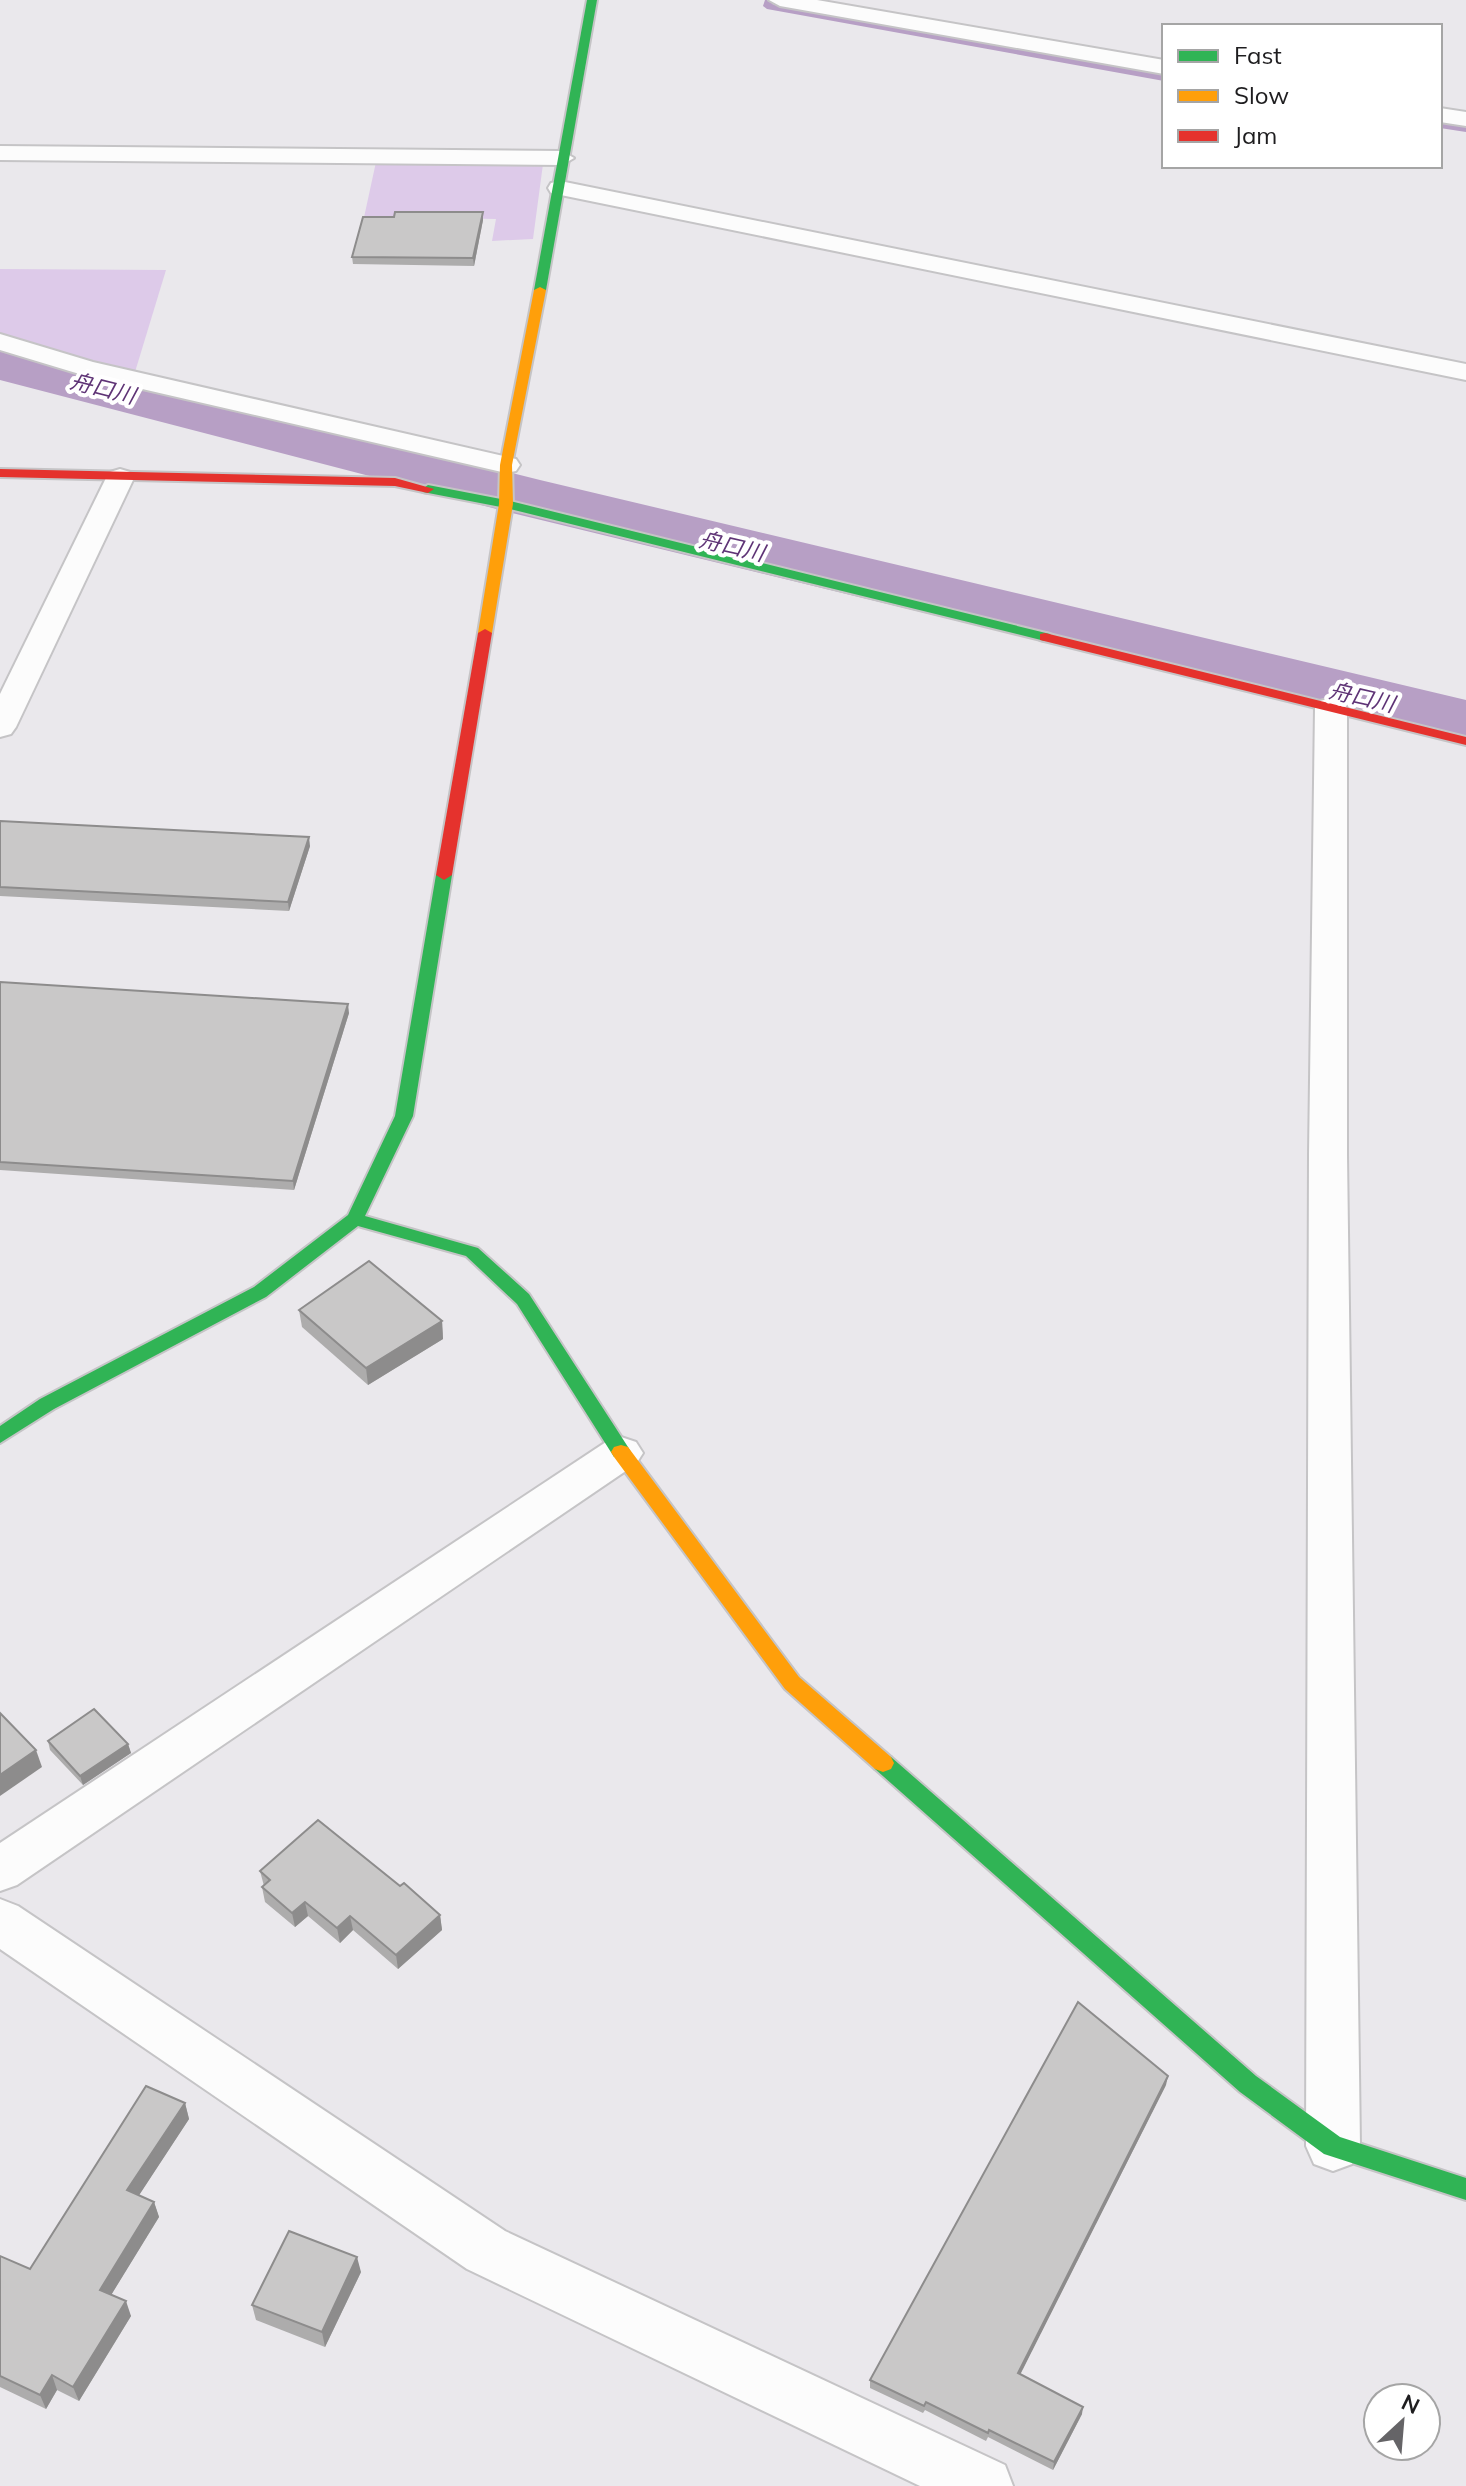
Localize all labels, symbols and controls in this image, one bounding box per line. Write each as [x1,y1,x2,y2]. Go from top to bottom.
legend [1162,24,1442,168]
text: Fast [1234,40,1282,70]
text: Slow [1234,80,1289,110]
text: Jam [1234,120,1277,150]
water label: 舟口川 [68,366,140,410]
water label: 舟口川 [697,525,769,568]
water label: 舟口川 [1327,676,1399,719]
north arrow [1362,2382,1442,2462]
text: N [1397,2388,1424,2420]

